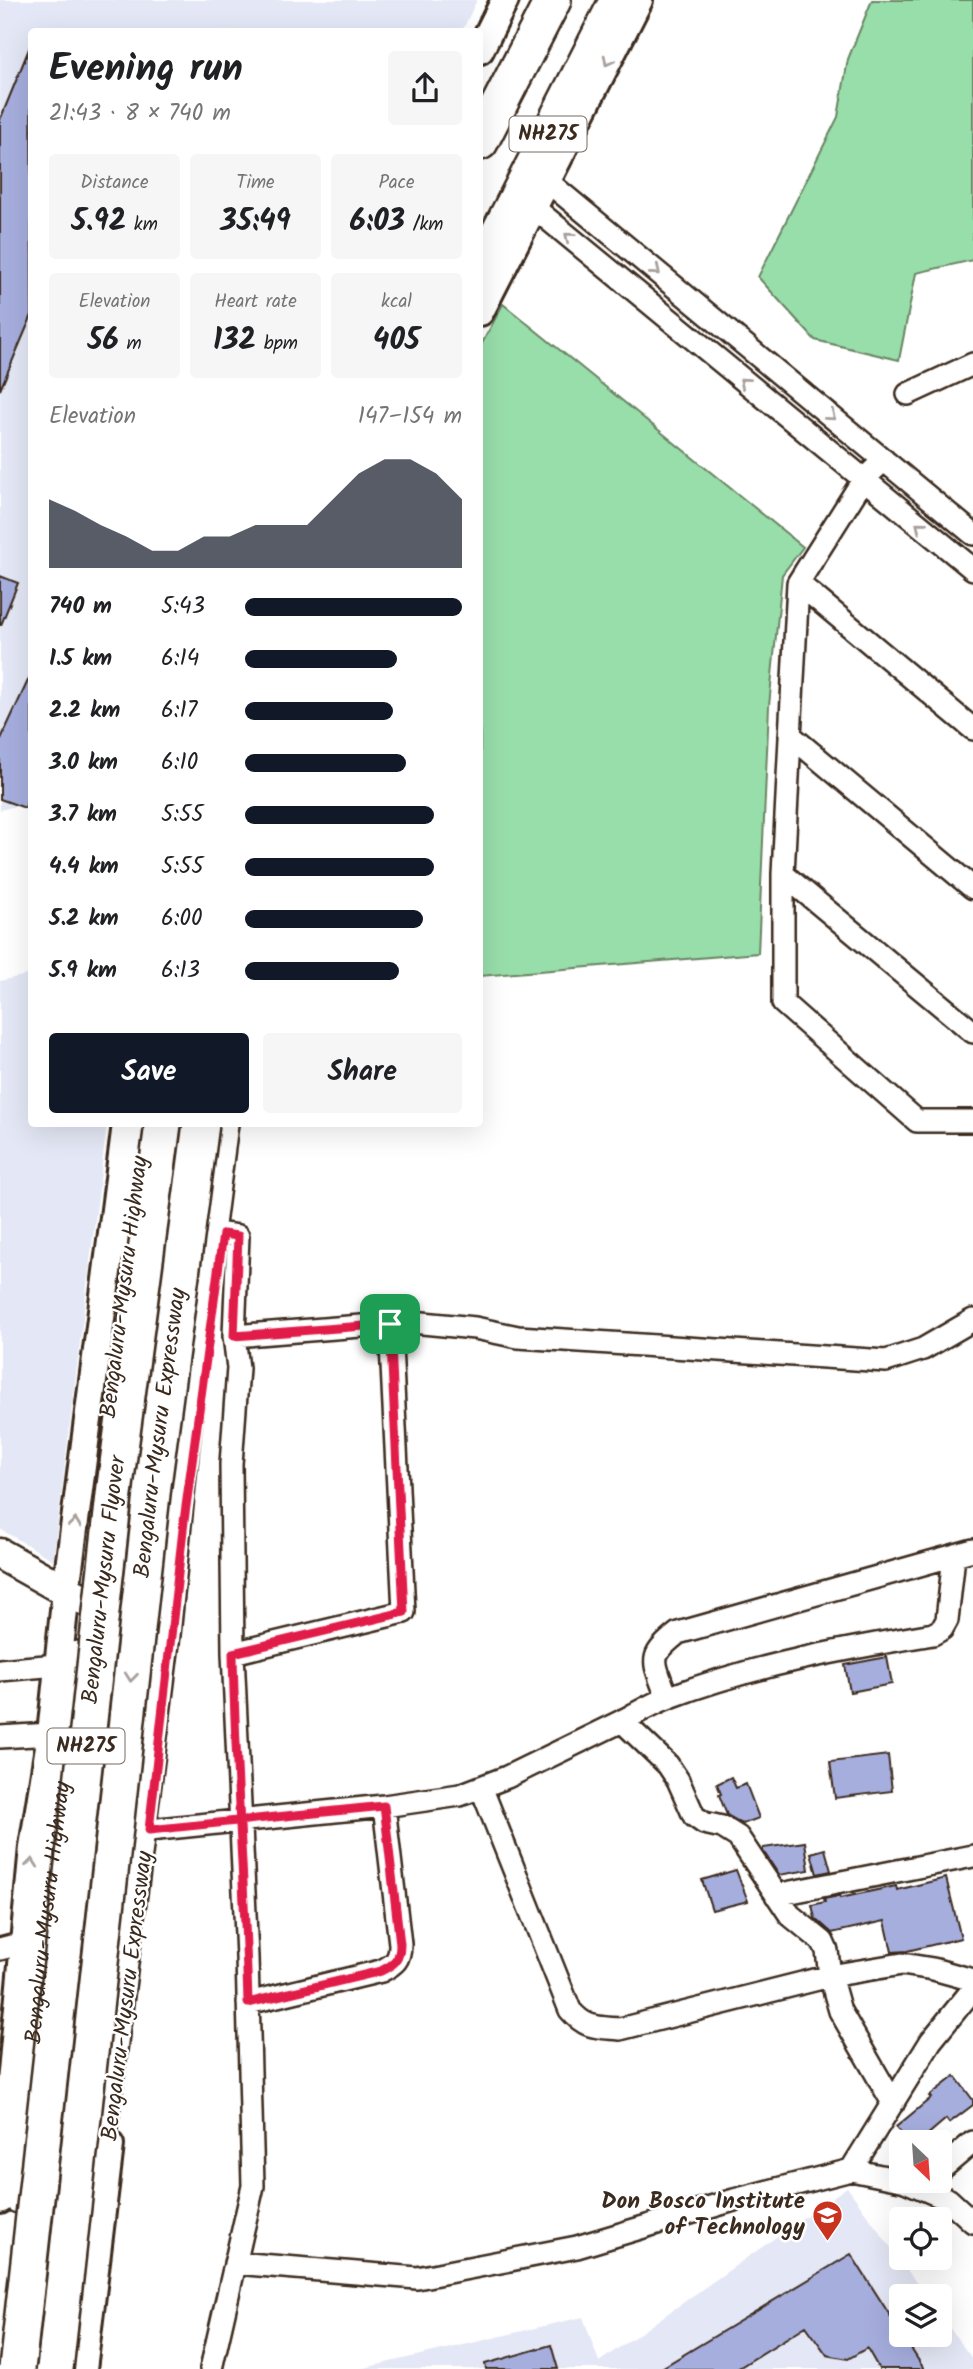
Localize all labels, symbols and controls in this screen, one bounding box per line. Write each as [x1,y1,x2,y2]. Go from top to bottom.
text: Evening run [49,40,243,100]
button: share [388,51,462,125]
one-way arrow [603,54,617,66]
text: 21:43 · 8 × 740 m [49,96,231,132]
road number: NH275 [510,116,586,152]
text: Distance [80,168,149,198]
text: Time [236,168,275,198]
text: Pace [378,168,415,198]
text: 5.92 [71,198,126,246]
text: 35:49 [220,198,291,246]
text: 6:03 [350,198,405,246]
text: km [126,210,158,240]
text: /km [405,210,443,240]
one-way arrow [564,233,577,245]
one-way arrow [648,263,661,275]
text: Elevation [79,287,150,317]
text: Heart rate [214,287,297,317]
text: kcal [381,287,412,317]
text: 56 [87,317,119,365]
text: 132 [213,317,256,365]
text: 405 [373,317,420,365]
text: m [119,329,142,359]
text: bpm [256,329,298,359]
one-way arrow [740,378,753,390]
text: Elevation [49,399,136,435]
text: 147–154 m [358,399,462,435]
one-way arrow [823,408,836,420]
one-way arrow [915,522,928,535]
text: 740 m [49,589,112,625]
text: 5:43 [161,589,205,625]
text: 1.5 km [49,641,112,677]
text: 6:14 [161,641,199,677]
text: 2.2 km [49,693,120,729]
text: 6:17 [161,693,197,729]
text: 3.0 km [49,745,118,781]
text: 6:10 [161,745,198,781]
text: 3.7 km [49,797,117,833]
text: 5:55 [161,797,204,833]
text: 4.4 km [49,849,119,885]
text: 5:55 [161,849,204,885]
text: 5.2 km [49,901,119,937]
text: 6:00 [161,901,202,937]
text: 5.9 km [49,953,117,989]
text: 6:13 [161,953,200,989]
button: Save [49,1033,249,1113]
button: Share [263,1033,462,1113]
street label: Bengaluru-Mysuru Highway [91,1154,159,1420]
street label: Bengaluru-Mysuru Expressway [125,1286,197,1580]
pin [360,1294,420,1354]
icon: arrive [371,1305,409,1343]
street label: Bengaluru-Mysuru Flyover [73,1452,137,1706]
one-way arrow [67,1517,82,1529]
one-way arrow [124,1672,139,1683]
road number: NH275 [48,1728,124,1764]
street label: Bengaluru-Mysuru Highway [16,1779,82,2046]
street label: Bengaluru-Mysuru Expressway [92,1849,164,2143]
one-way arrow [24,1858,39,1869]
north arrow [889,2130,952,2193]
map controls [889,2130,952,2347]
place label: Don Bosco Institute of Technology [601,2184,805,2246]
school or university icon: Don Bosco Institute of Technology [811,2198,845,2242]
button: locate [889,2207,952,2270]
button: layers [889,2284,952,2347]

